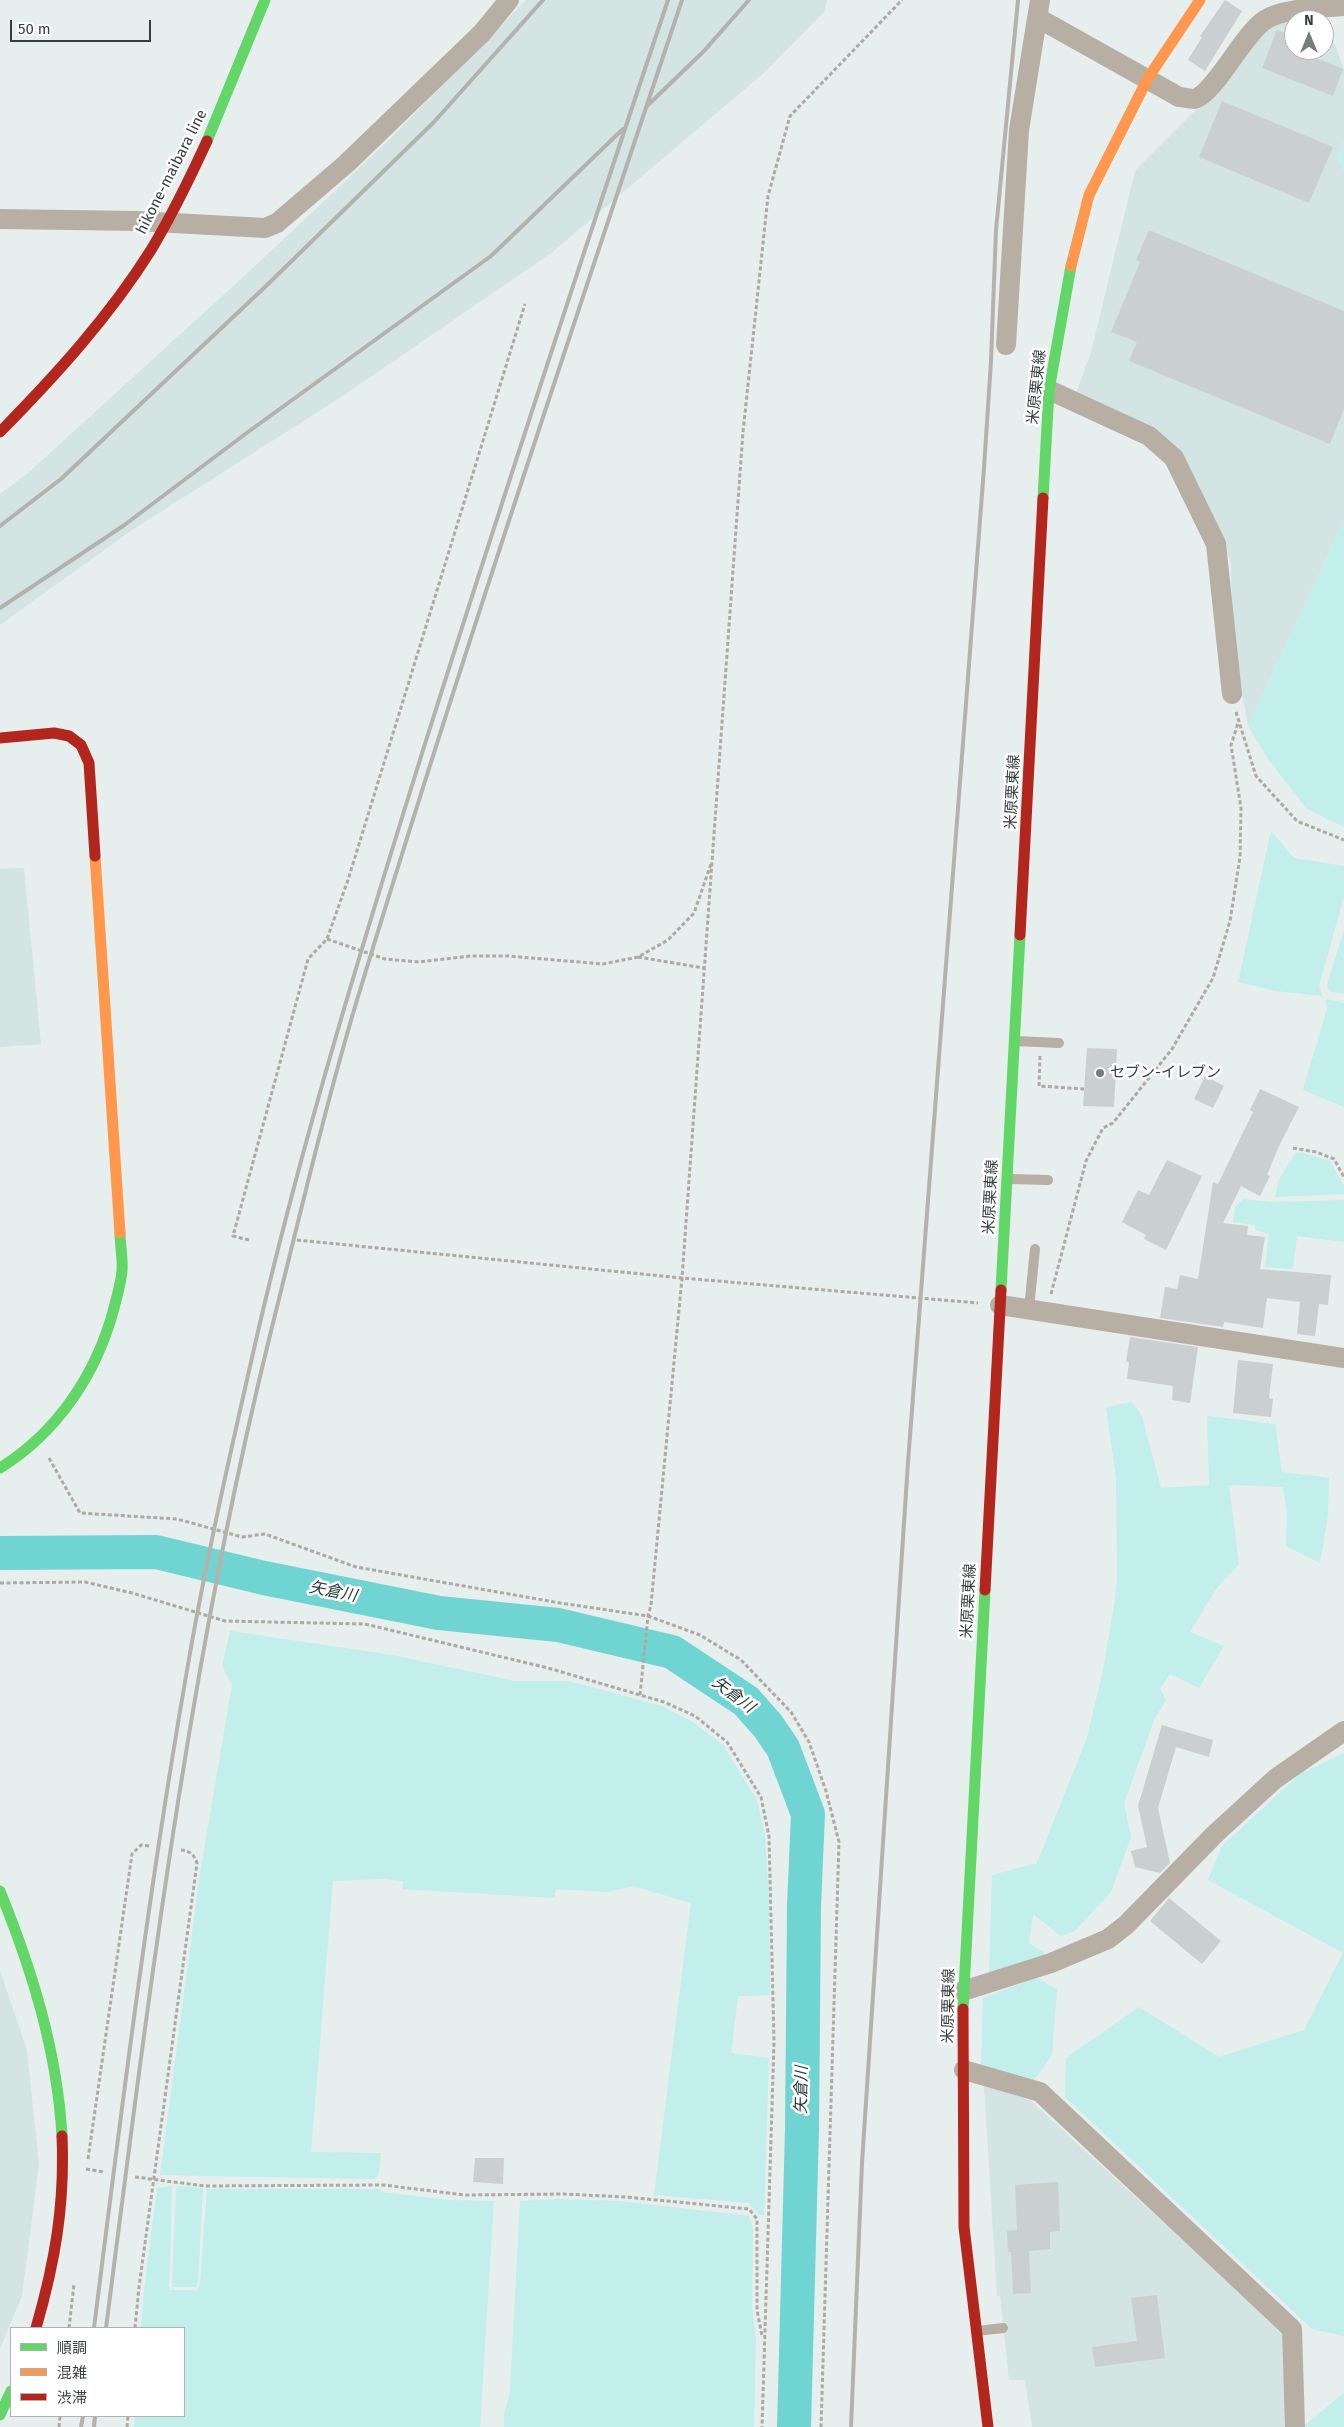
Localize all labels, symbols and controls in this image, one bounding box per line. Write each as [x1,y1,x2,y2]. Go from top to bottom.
scale bar [12,10,154,42]
north arrow [1284,10,1334,60]
text: N [1304,12,1314,29]
text: 50 m [18,20,51,38]
street label: hikone-maibara line [133,107,211,237]
street label: 米原栗東線 [1024,349,1050,425]
street label: 米原栗東線 [1002,754,1024,830]
place label: セブン-イレブン [1110,1064,1221,1082]
marker: セブン-イレブン [1094,1067,1106,1079]
street label: 米原栗東線 [980,1159,1002,1235]
street label: 米原栗東線 [958,1563,980,1639]
water label: 矢倉川 [308,1578,358,1606]
water label: 矢倉川 [708,1673,758,1717]
street label: 米原栗東線 [939,1968,959,2044]
water label: 矢倉川 [792,2066,812,2114]
legend [10,2327,185,2417]
text: 順調 [57,2339,87,2357]
text: 混雑 [57,2364,87,2382]
text: 渋滞 [57,2389,87,2407]

